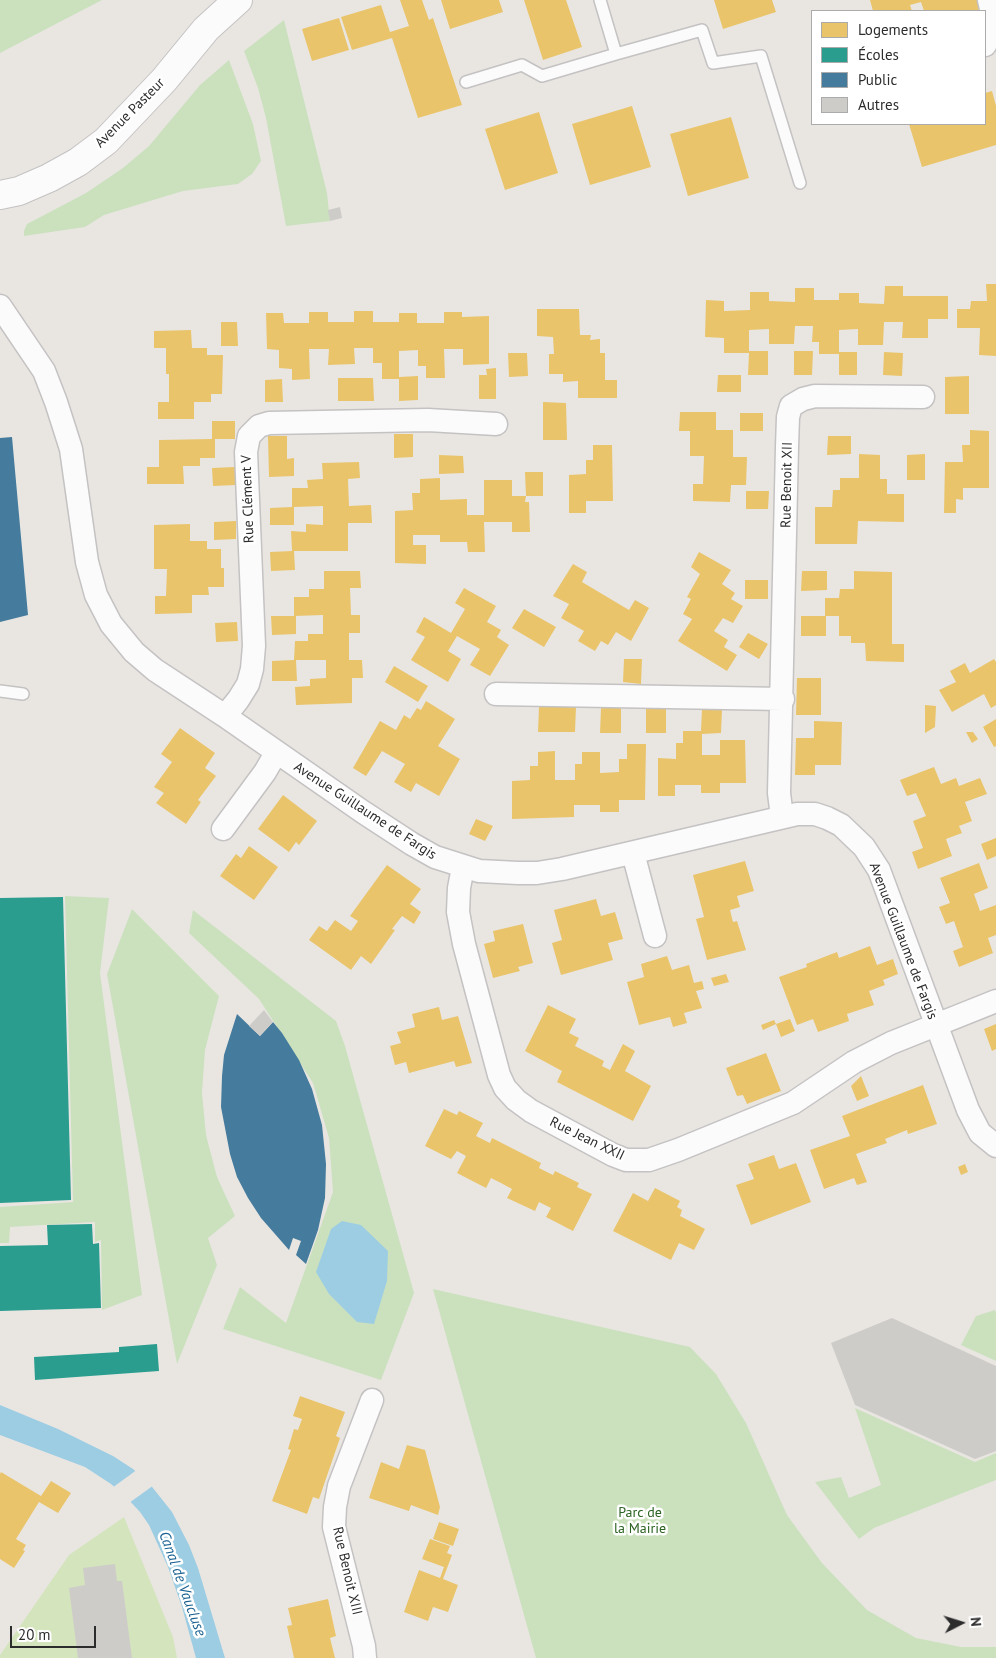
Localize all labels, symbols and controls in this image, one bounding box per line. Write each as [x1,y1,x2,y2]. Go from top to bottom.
legend [811,10,986,125]
text: Logements [858,20,928,39]
text: Écoles [858,45,899,64]
text: Public [858,70,897,89]
street label: Avenue Pasteur [92,75,168,151]
text: Autres [858,95,899,114]
street label: Rue Benoit XII [778,442,796,528]
street label: Rue Clément V [238,455,258,543]
street label: Avenue Guillaume de Fargis [291,759,439,863]
street label: Avenue Guillaume de Fargis [865,860,941,1022]
street label: Rue Jean XXII [547,1114,627,1164]
park label: Parc de la Mairie [614,1505,666,1538]
street label: Rue Benoit XIII [329,1525,365,1617]
water label: Canal de Vaucluse [155,1529,209,1639]
north arrow [936,1598,986,1648]
scale bar [12,1616,99,1648]
text: N [967,1616,985,1627]
text: 20 m [18,1625,51,1644]

